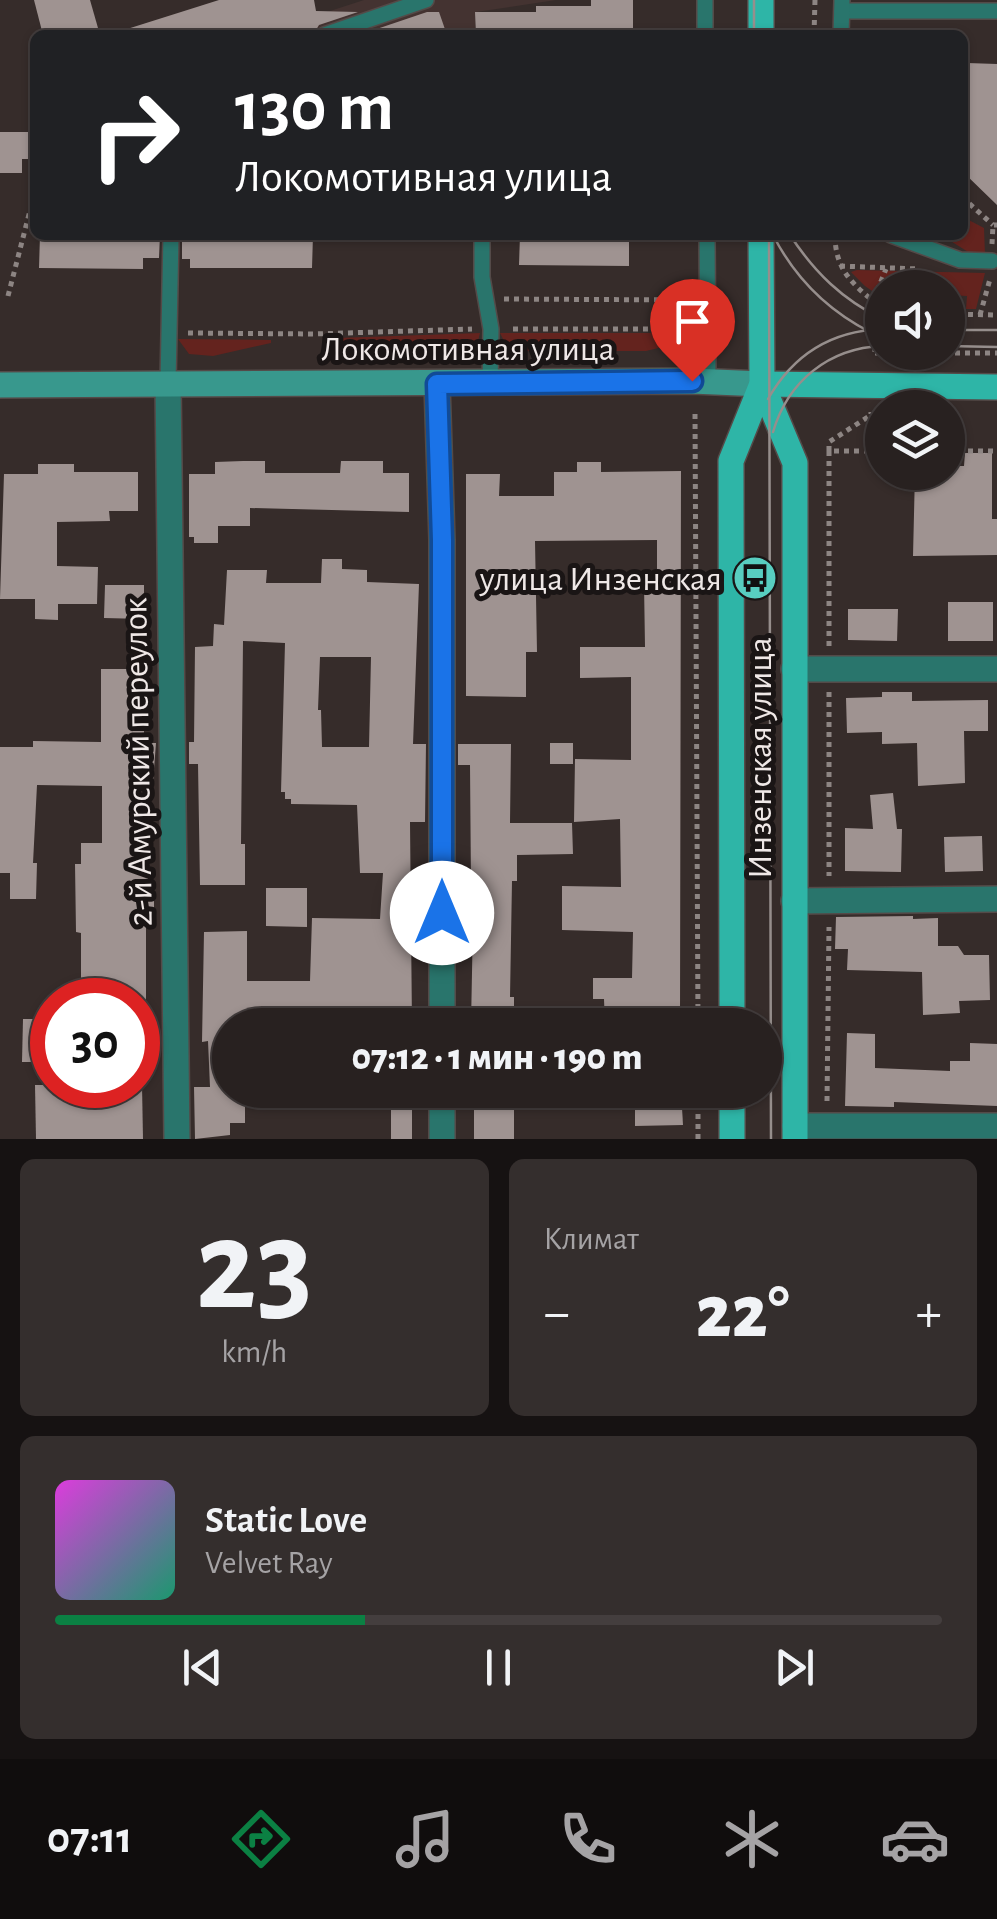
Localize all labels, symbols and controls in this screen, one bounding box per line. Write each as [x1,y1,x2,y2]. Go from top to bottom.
icon: right [70,70,200,200]
text: 130 m [235,73,394,143]
text: Локомотивная улица [235,155,612,200]
map controls [865,270,965,490]
button: sound [865,270,965,370]
pin [650,279,735,382]
icon: arrive [665,294,720,349]
street label: Локомотивная улица [321,332,615,367]
button: layers [865,390,965,490]
bus stop icon: улица Инзенская [732,555,778,601]
place label: улица Инзенская [479,562,722,597]
street label: 2-й Амурский переулок [118,597,159,927]
street label: Инзенская улица [743,637,778,879]
position arrow [390,861,494,965]
speed limit sign: 30 [30,978,160,1108]
text: 07:12 · 1 мин · 190 m [351,1039,643,1077]
text: 23 [196,1203,313,1333]
text: Климат [544,1223,639,1255]
text: 22° [696,1276,790,1351]
text: − [544,1286,570,1341]
text: + [916,1286,942,1341]
text: km/h [221,1336,287,1368]
text: Static Love [205,1502,367,1540]
text: Velvet Ray [205,1547,333,1579]
icon: previous [175,1640,230,1695]
icon: pause [471,1640,526,1695]
icon: next [767,1640,822,1695]
icon: directions [226,1804,296,1874]
icon: music [390,1804,460,1874]
icon: phone [553,1804,623,1874]
icon: climate [717,1804,787,1874]
icon: car [880,1804,950,1874]
text: 07:11 [47,1816,132,1861]

